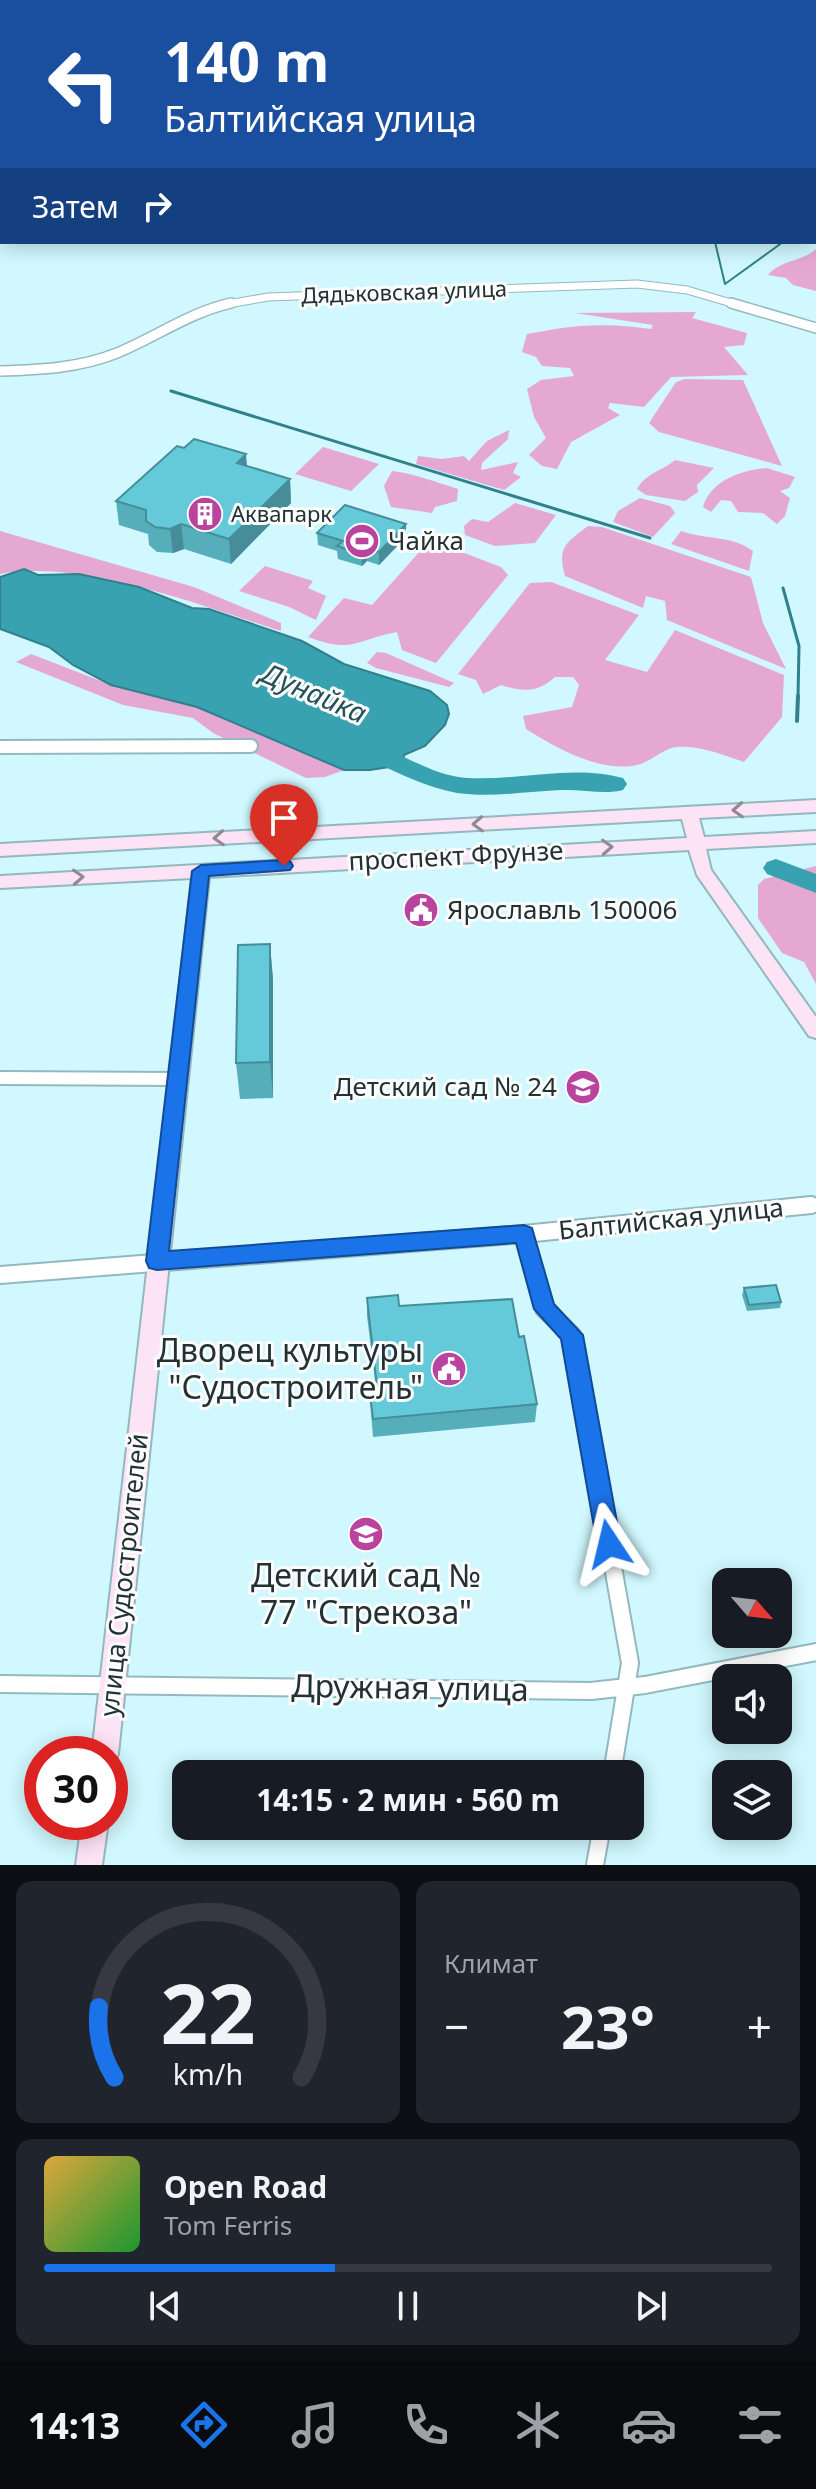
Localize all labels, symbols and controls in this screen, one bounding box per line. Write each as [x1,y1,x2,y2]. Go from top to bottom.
text: 140 m [164,22,329,98]
icon: left [32,32,136,136]
text: Балтийская улица [164,94,477,143]
icon: right [135,184,179,228]
text: Затем [32,186,119,227]
street label: Дядьковская улица [301,272,507,310]
building icon: Аквапарк [186,495,224,533]
place label: Аквапарк [231,498,332,528]
sports icon: Чайка [343,522,381,560]
place label: Чайка [388,522,464,558]
water label: Дунайка [253,652,373,731]
pin [250,784,318,866]
icon: arrive [262,796,306,840]
one-way arrow [731,801,744,818]
one-way arrow [471,815,484,832]
one-way arrow [212,829,225,846]
street label: проспект Фрунзе [348,831,564,879]
one-way arrow [601,838,614,855]
one-way arrow [72,869,85,886]
public building icon: Ярославль 150006 [402,891,440,929]
place label: Ярославль 150006 [447,891,677,927]
place label: Детский сад № 24 [334,1068,557,1104]
school or university icon: Детский сад № 24 [564,1068,602,1106]
street label: Балтийская улица [557,1188,785,1248]
place label: Дворец культуры "Судостроитель" [157,1328,423,1408]
public building icon: Дворец культуры "Судостроитель" [430,1350,468,1388]
street label: улица Судостроителей [90,1432,156,1718]
position arrow [567,1502,651,1586]
school or university icon: Детский сад № 77 "Стрекоза" [347,1515,385,1553]
place label: Детский сад № 77 "Стрекоза" [251,1553,481,1633]
north arrow [712,1568,792,1648]
map controls [712,1568,792,1840]
street label: Дружная улица [291,1663,529,1710]
button: sound [712,1664,792,1744]
speed limit sign: 30 [24,1736,128,1840]
button: layers [712,1760,792,1840]
text: 14:15 · 2 мин · 560 m [256,1779,560,1820]
text: Климат [444,1945,538,1981]
text: 22 [160,1955,256,2068]
text: 23° [561,1985,655,2067]
text: − [444,1996,469,2056]
text: + [747,1996,772,2056]
text: km/h [173,2054,243,2093]
text: Open Road [164,2166,327,2207]
text: Tom Ferris [164,2207,292,2243]
icon: previous [143,2284,187,2328]
icon: pause [386,2284,430,2328]
icon: next [629,2284,673,2328]
icon: directions [176,2397,232,2453]
icon: music [287,2397,343,2453]
icon: phone [398,2397,454,2453]
icon: climate [510,2397,566,2453]
icon: car [621,2397,677,2453]
icon: filters [732,2397,788,2453]
text: 14:13 [28,2401,120,2450]

